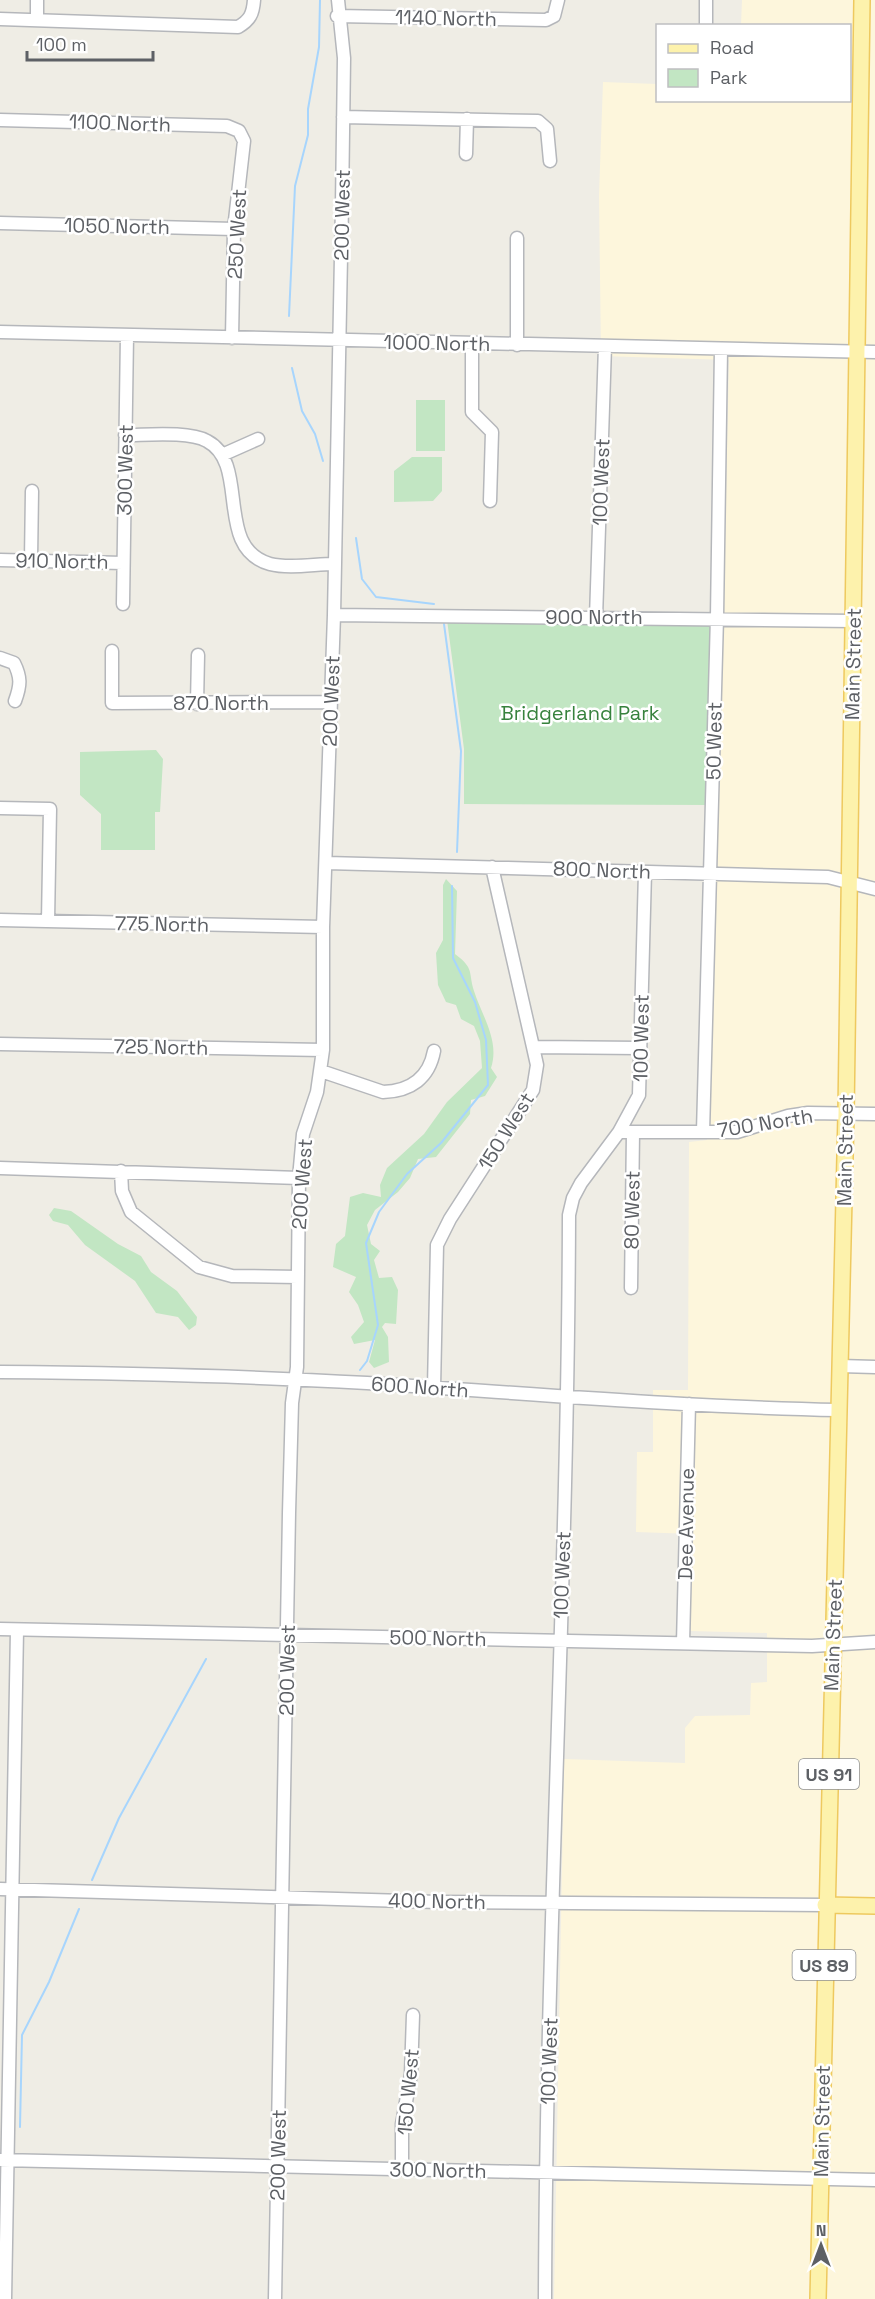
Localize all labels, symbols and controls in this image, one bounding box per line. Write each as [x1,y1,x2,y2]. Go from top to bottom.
street label: 1140 North [395,4,497,32]
scale bar [27,24,153,62]
legend [656,24,851,102]
text: 100 m [36,33,87,56]
text: Road [710,36,754,59]
text: Park [710,66,748,89]
street label: 1100 North [69,108,171,138]
street label: 200 West [328,169,356,261]
street label: 250 West [222,188,252,280]
street label: 1050 North [64,212,170,240]
street label: 1000 North [383,329,491,357]
street label: 300 West [111,424,139,516]
street label: 100 West [586,438,616,526]
street label: 910 North [15,547,109,575]
street label: 900 North [545,604,643,630]
street label: Main Street [839,608,867,720]
street label: 200 West [316,655,346,747]
street label: 870 North [173,690,269,716]
park label: Bridgerland Park [500,700,660,726]
street label: 50 West [700,702,728,780]
street label: 800 North [553,855,651,885]
street label: 775 North [115,910,209,938]
street label: 100 West [627,994,655,1082]
street label: 725 North [113,1033,209,1061]
street label: 150 West [472,1087,540,1175]
street label: Main Street [831,1094,859,1206]
street label: 700 North [715,1103,815,1143]
street label: 200 West [286,1138,318,1230]
street label: 80 West [618,1170,646,1250]
street label: 600 North [370,1371,470,1403]
street label: Dee Avenue [672,1468,700,1580]
street label: 100 West [547,1531,577,1619]
street label: Main Street [818,1578,848,1692]
street label: 200 West [273,1624,301,1716]
street label: 500 North [389,1624,487,1652]
road number: US 91 [799,1759,859,1789]
street label: 400 North [388,1887,486,1915]
road number: US 89 [792,1950,856,1980]
street label: 100 West [534,2017,564,2105]
street label: 150 West [391,2048,425,2136]
street label: Main Street [808,2065,836,2177]
street label: 200 West [264,2109,292,2201]
street label: 300 North [389,2156,487,2184]
north arrow [791,2215,851,2275]
text: N [816,2220,826,2241]

